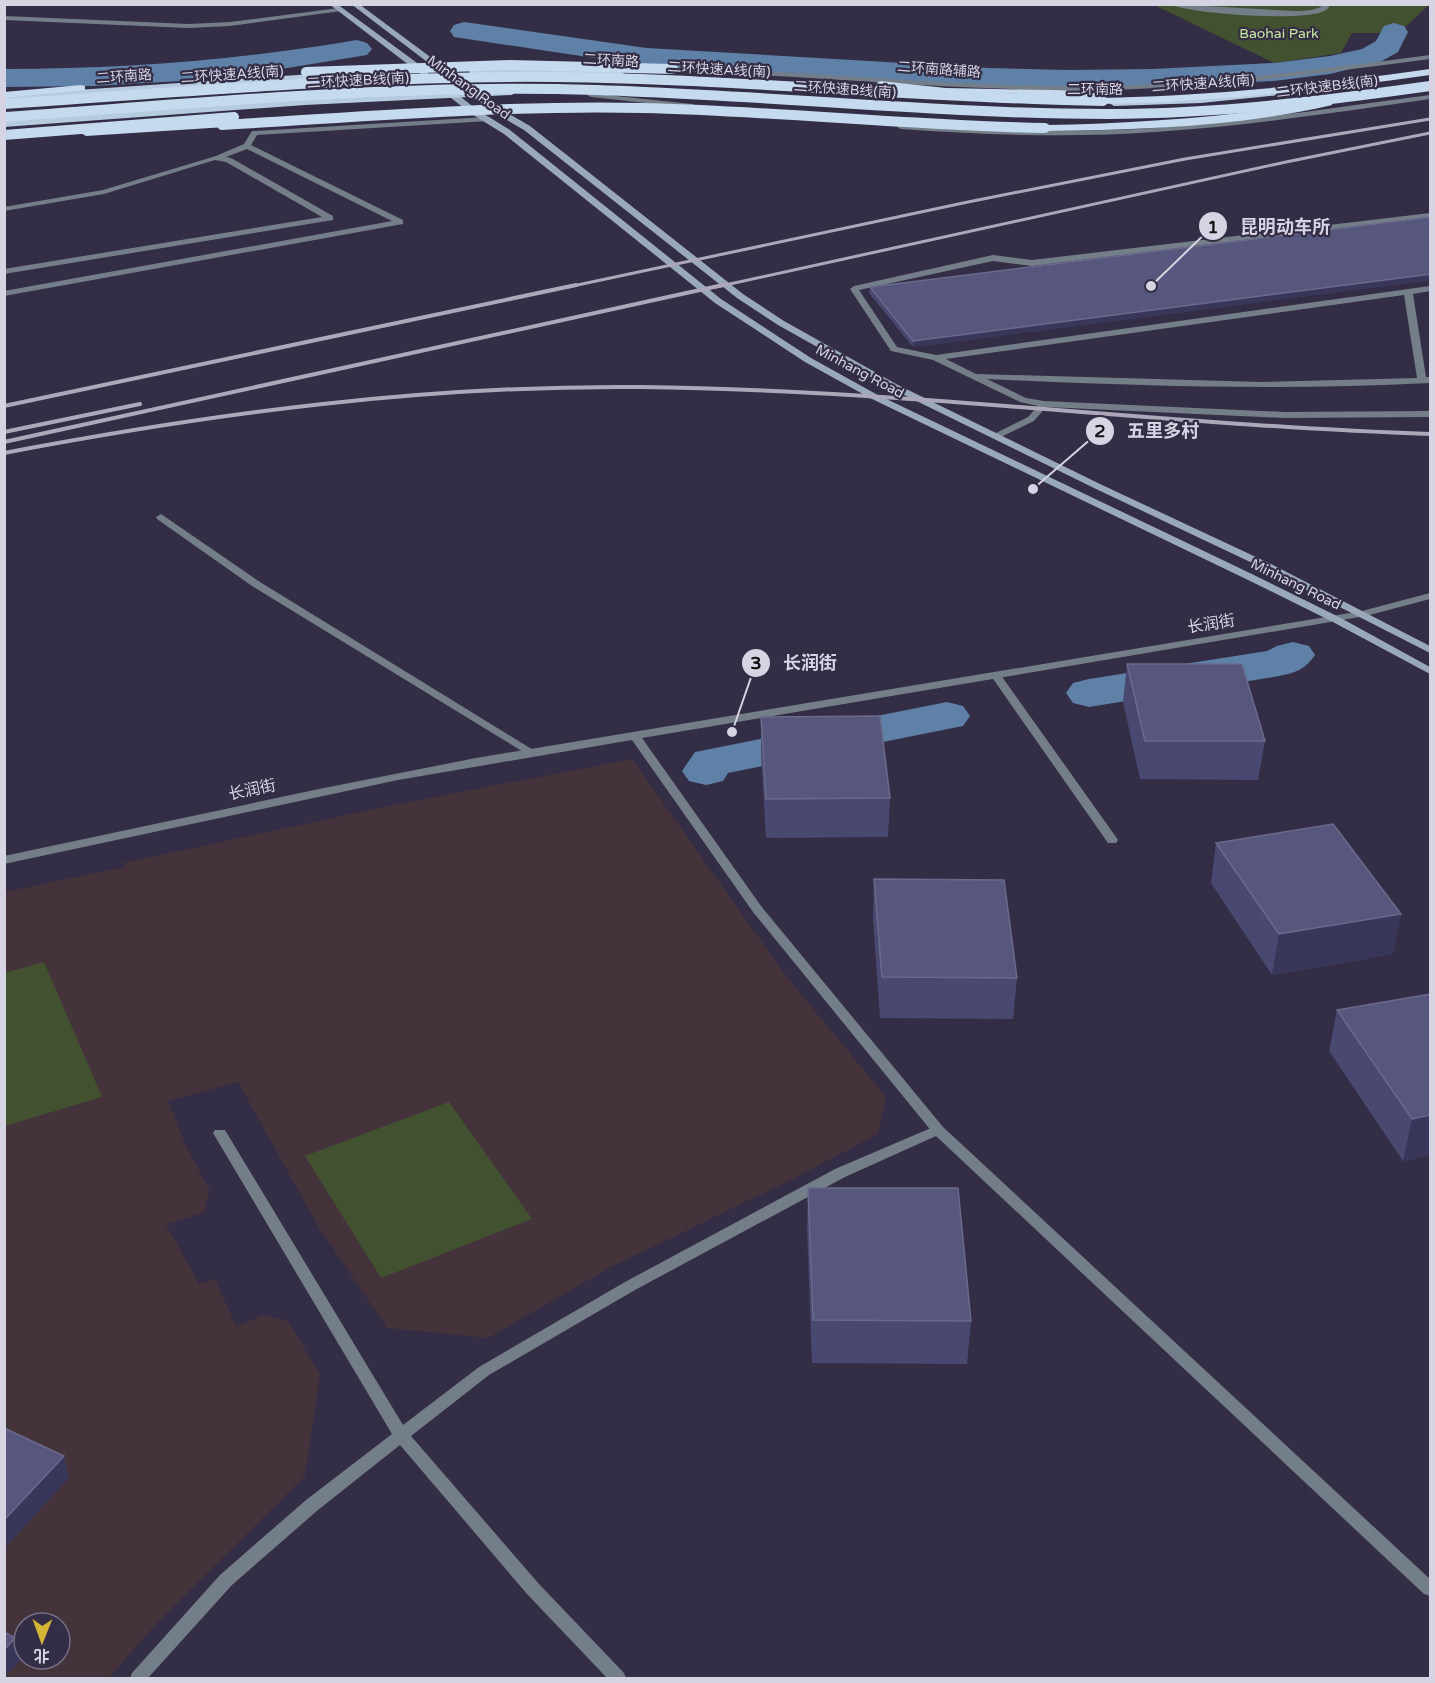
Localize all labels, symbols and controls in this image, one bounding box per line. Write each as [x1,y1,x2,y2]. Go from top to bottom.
park label: Baohai Park [1239,25,1319,42]
street label: 二环南路 [583,51,639,70]
street label: Minhang Road [424,52,513,123]
street label: 二环快速A线(南) [667,58,771,81]
street label: 二环南路辅路 [896,58,981,81]
street label: 二环快速A线(南) [180,62,284,87]
street label: 二环南路 [96,66,153,87]
street label: 二环快速B线(南) [306,69,410,92]
street label: 二环快速A线(南) [1151,71,1255,96]
street label: 二环快速B线(南) [1275,72,1379,101]
street label: 二环快速B线(南) [793,77,897,102]
street label: 二环南路 [1067,81,1123,98]
callout: 昆明动车所 [1198,208,1342,244]
text: 1 [1207,216,1219,238]
text: 昆明动车所 [1240,216,1330,238]
street label: Minhang Road [813,341,907,402]
callout: 五里多村 [1085,413,1211,449]
text: 2 [1094,420,1106,442]
text: 五里多村 [1127,420,1199,442]
street label: Minhang Road [1248,555,1344,614]
street label: 长润街 [1186,610,1236,638]
callout: 长润街 [741,645,849,681]
text: 3 [750,652,762,674]
text: 长润街 [783,652,837,674]
street label: 长润街 [227,775,278,805]
north arrow [12,1611,72,1671]
text: 北 [34,1645,50,1665]

